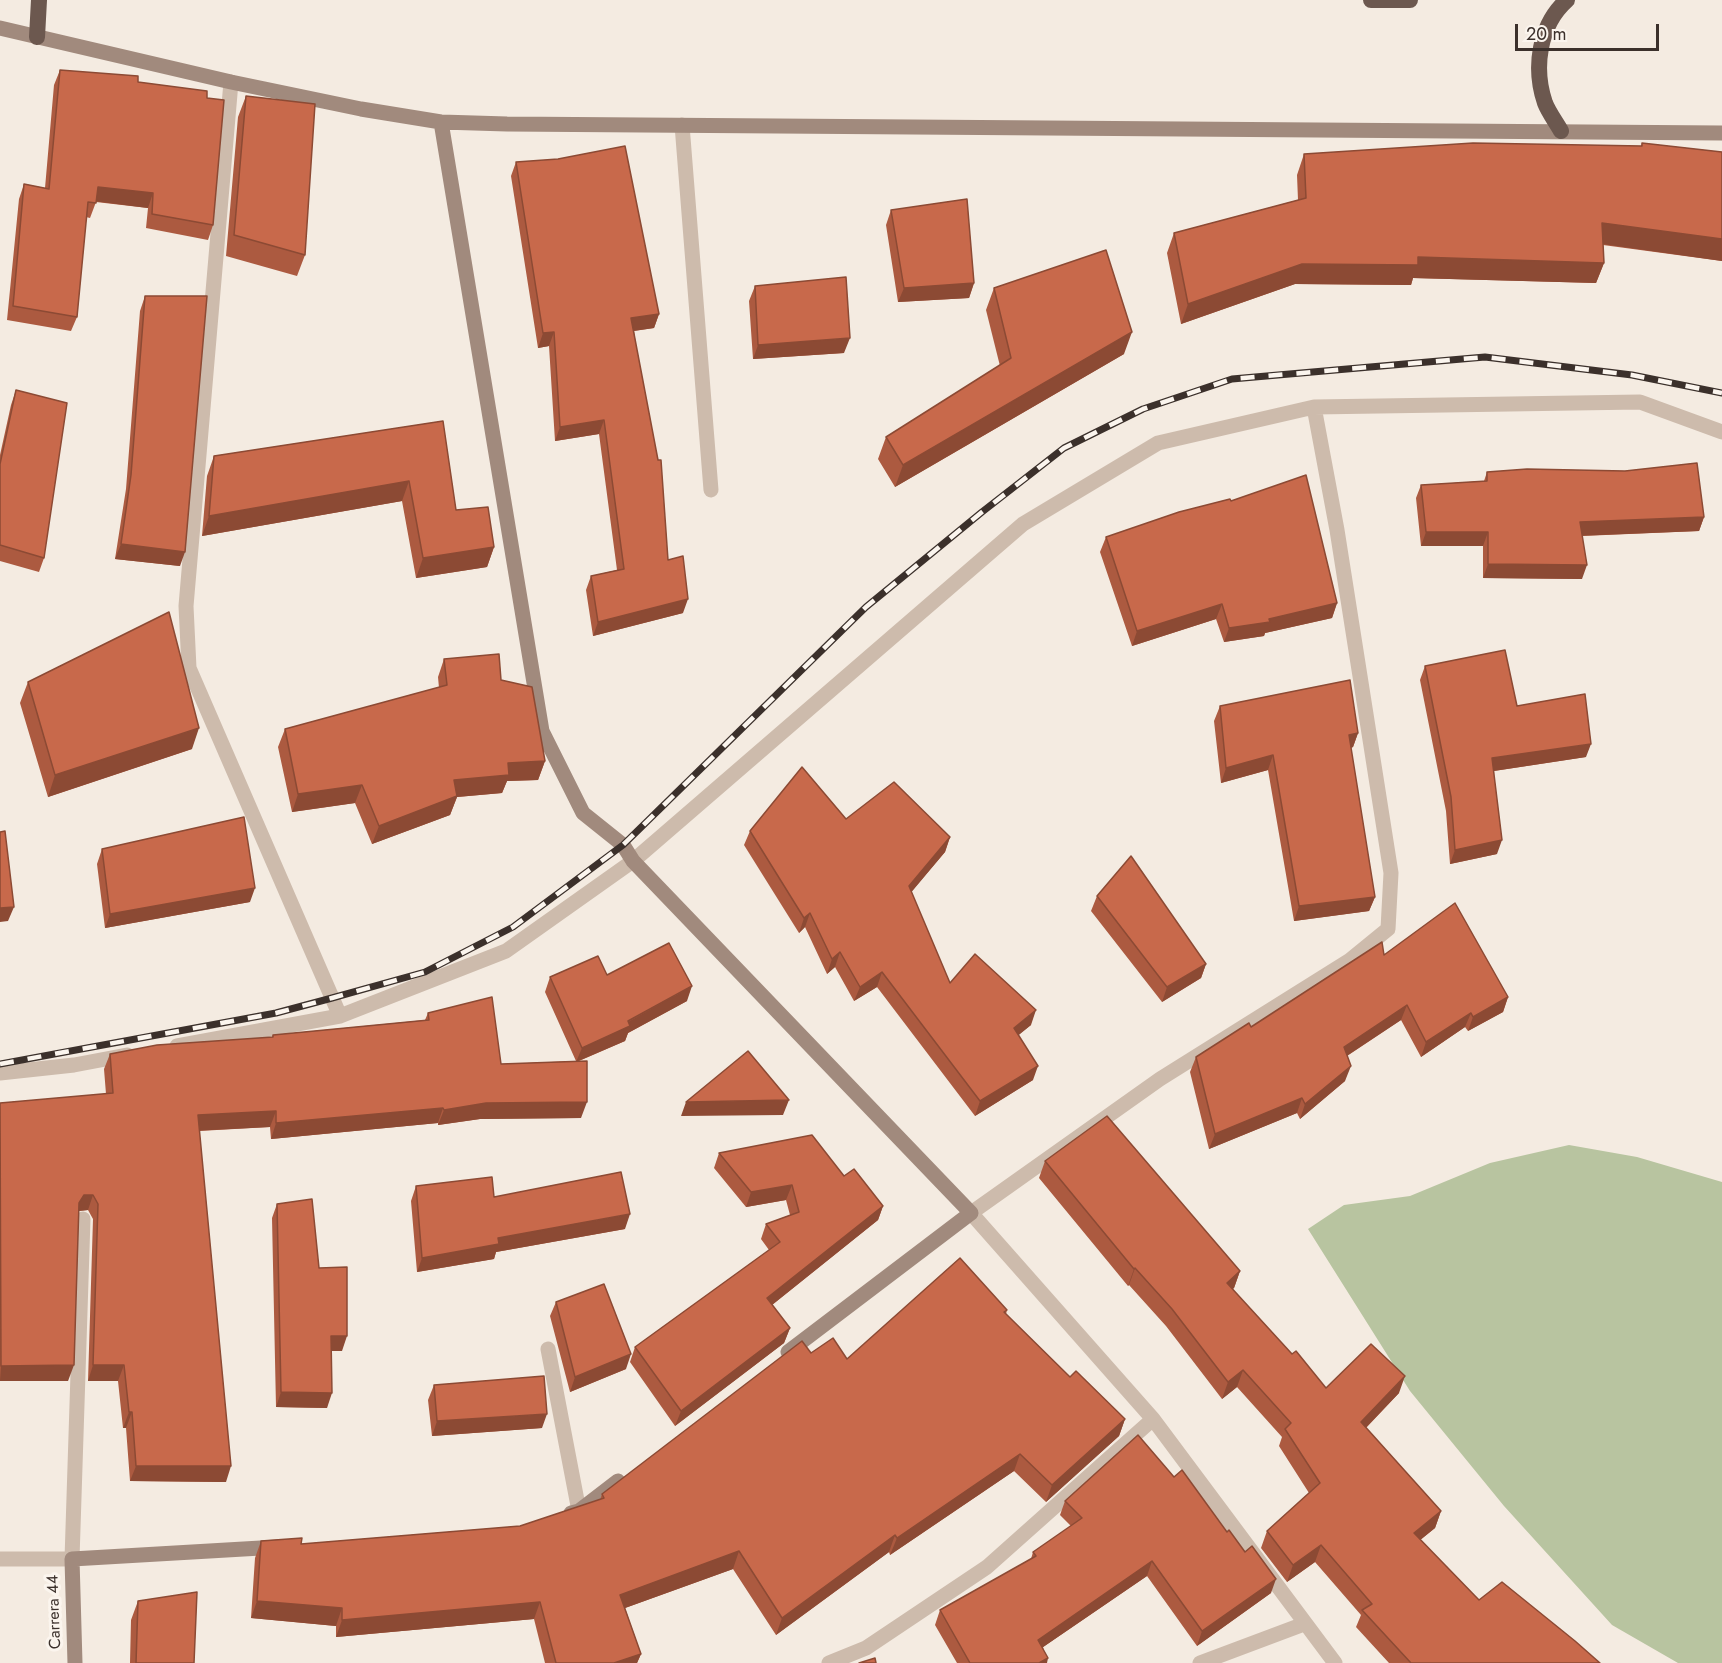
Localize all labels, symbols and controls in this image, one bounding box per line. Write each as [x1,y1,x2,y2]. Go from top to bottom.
scale bar [1518,12,1662,50]
text: 20 m [1526,21,1566,47]
street label: Carrera 44 [44,1575,66,1649]

